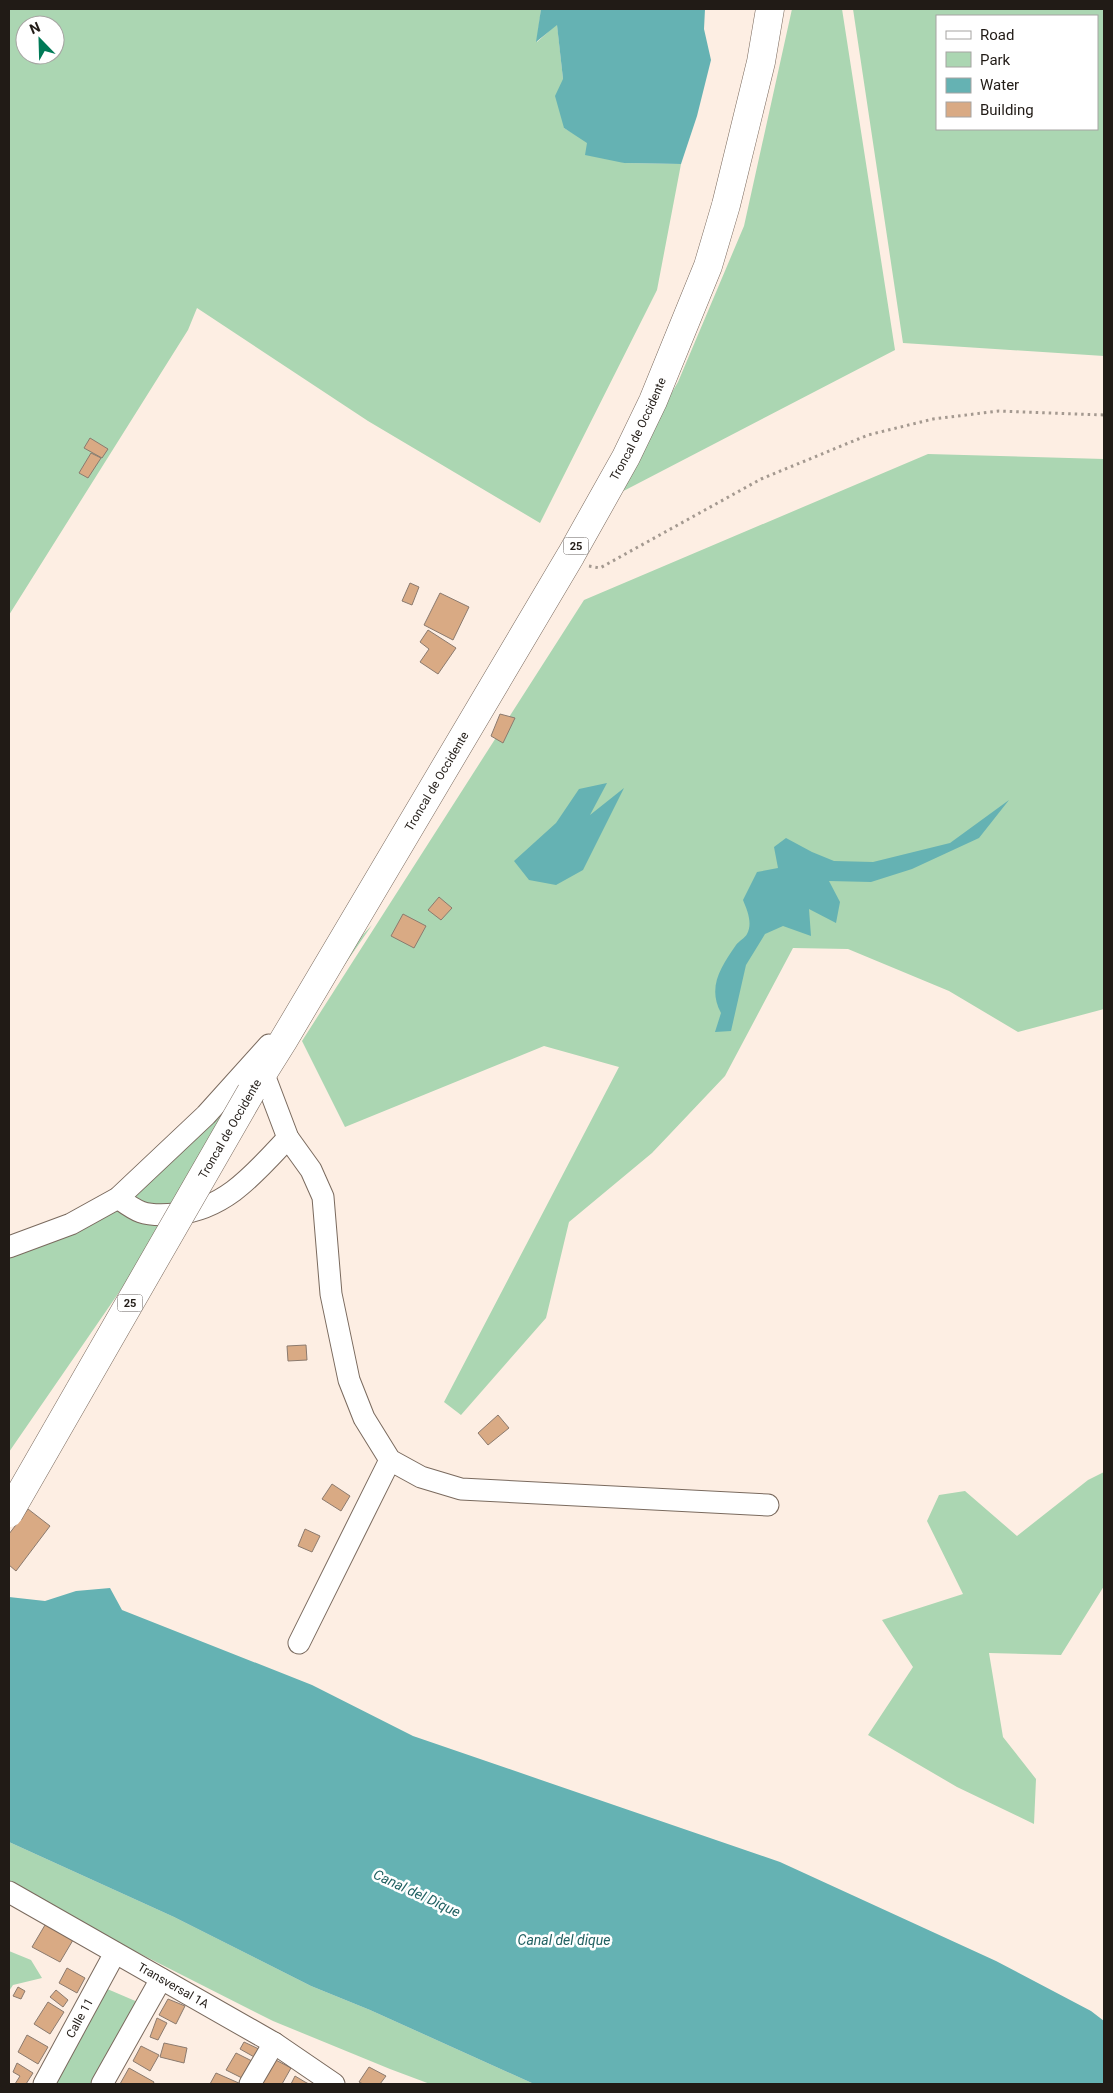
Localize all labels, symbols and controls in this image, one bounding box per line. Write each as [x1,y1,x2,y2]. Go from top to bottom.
north arrow [15,15,65,65]
legend [936,15,1098,130]
text: N [27,19,43,37]
text: Road [980,26,1014,44]
text: Park [980,51,1011,69]
text: Water [980,76,1019,94]
text: Building [980,101,1034,119]
street label: Troncal de Occidente [607,375,669,483]
road number: 25 [564,538,588,554]
street label: Troncal de Occidente [402,729,472,833]
street label: Troncal de Occidente [196,1077,264,1181]
road number: 25 [118,1295,142,1312]
water label: Canal del Dique [371,1866,463,1920]
water label: Canal del dique [518,1932,610,1948]
street label: Transversal 1A [135,1960,211,2011]
street label: Calle 11 [63,1996,96,2040]

